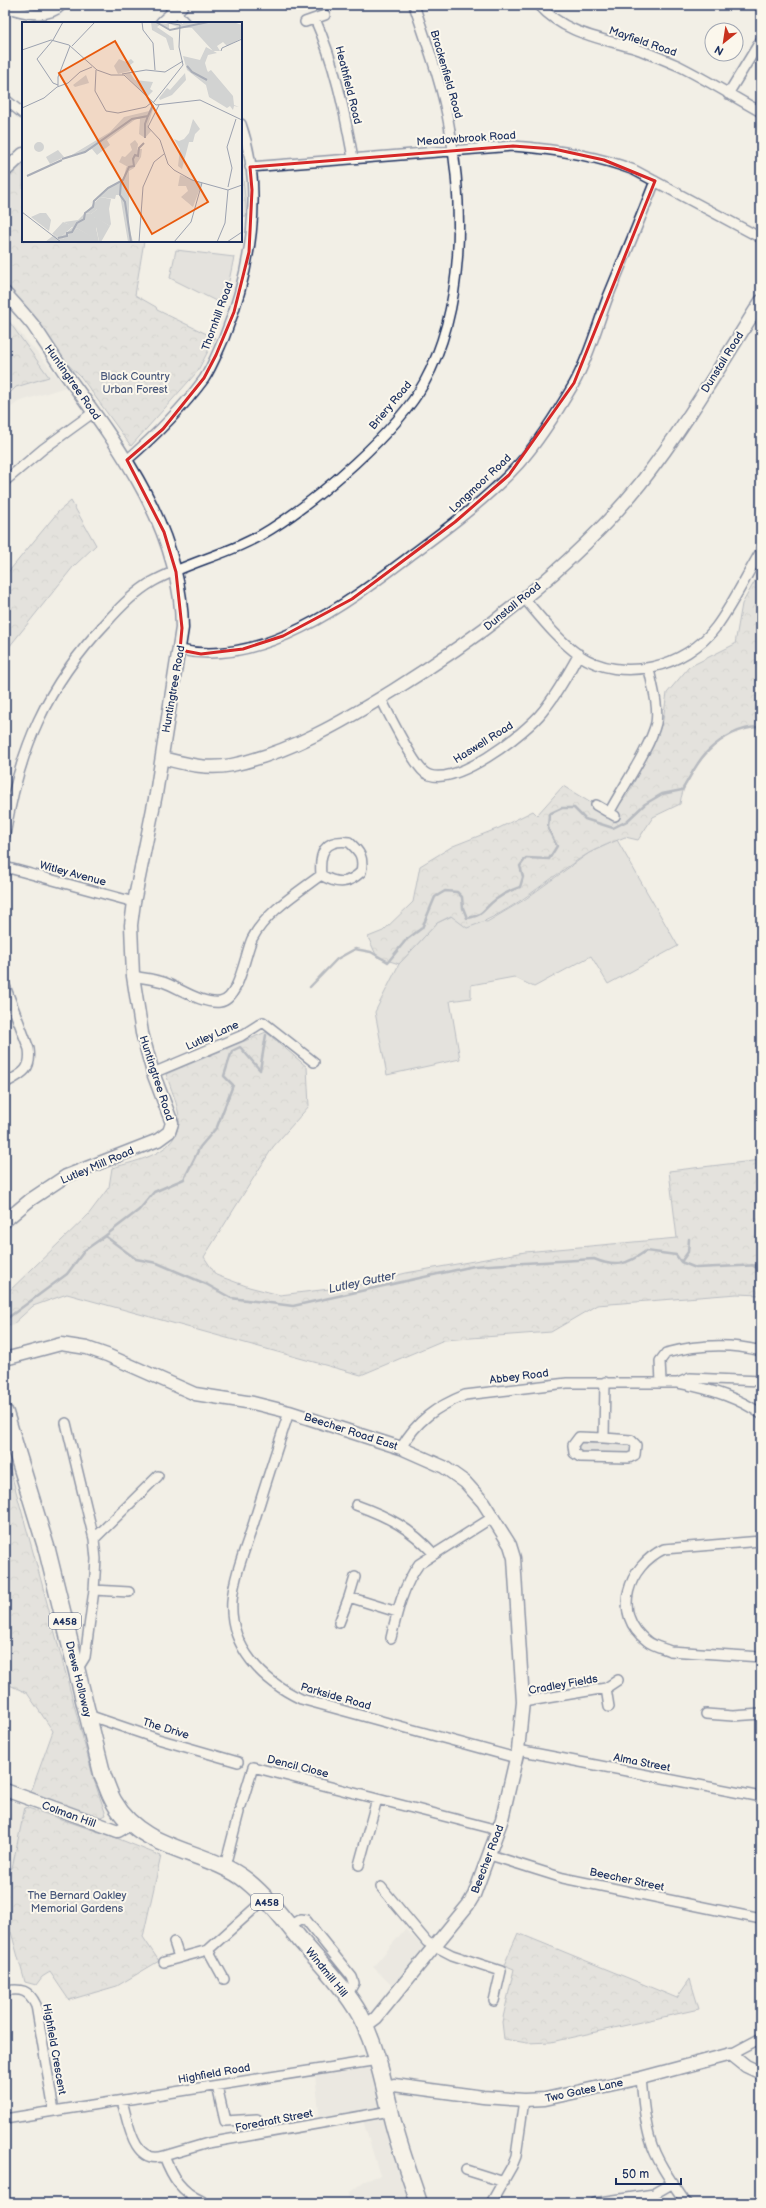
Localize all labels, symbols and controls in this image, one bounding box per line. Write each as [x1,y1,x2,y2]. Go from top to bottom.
inset map [22,22,242,242]
north arrow [704,22,744,62]
street label: Mayfield Road [607,24,678,59]
street label: Brackenfield Road [428,28,465,120]
text: N [712,43,726,58]
street label: Heathfield Road [332,45,365,126]
street label: Meadowbrook Road [416,129,516,148]
street label: Thornhill Road [199,280,236,352]
street label: Dunstall Road [698,329,746,395]
street label: Huntingtree Road [42,342,103,422]
park label: Black Country Urban Forest [100,370,170,396]
street label: Briery Road [366,379,414,432]
street label: Longmoor Road [447,451,514,515]
street label: Dunstall Road [481,579,543,633]
street label: Huntingtree Road [159,644,188,734]
street label: Haswell Road [451,719,516,766]
street label: Witley Avenue [38,858,108,889]
street label: Lutley Lane [184,1018,241,1053]
street label: Huntingtree Road [137,1034,176,1122]
street label: Lutley Mill Road [59,1144,136,1187]
water label: Lutley Gutter [327,1268,399,1297]
street label: Abbey Road [489,1366,549,1387]
street label: Beecher Road East [302,1410,400,1453]
road number: A458 [49,1613,81,1629]
street label: Drews Holloway [63,1640,94,1719]
street label: Cradley Fields [528,1672,599,1697]
street label: Parkside Road [299,1680,372,1713]
street label: The Drive [141,1715,191,1742]
street label: Alma Street [612,1751,672,1774]
street label: Dencil Close [266,1753,330,1781]
street label: Colman Hill [40,1799,98,1830]
street label: Beecher Road [468,1823,507,1895]
street label: Beecher Street [588,1865,666,1894]
park label: The Bernard Oakley Memorial Gardens [28,1889,127,1915]
road number: A458 [251,1894,283,1910]
street label: Windmill Hill [303,1945,350,2000]
street label: Highfield Crescent [40,2003,69,2096]
street label: Highfield Road [177,2061,251,2086]
street label: Two Gates Lane [544,2076,625,2105]
street label: Foredraft Street [234,2106,315,2134]
scale bar [616,2160,681,2186]
text: 50 m [622,2167,649,2182]

